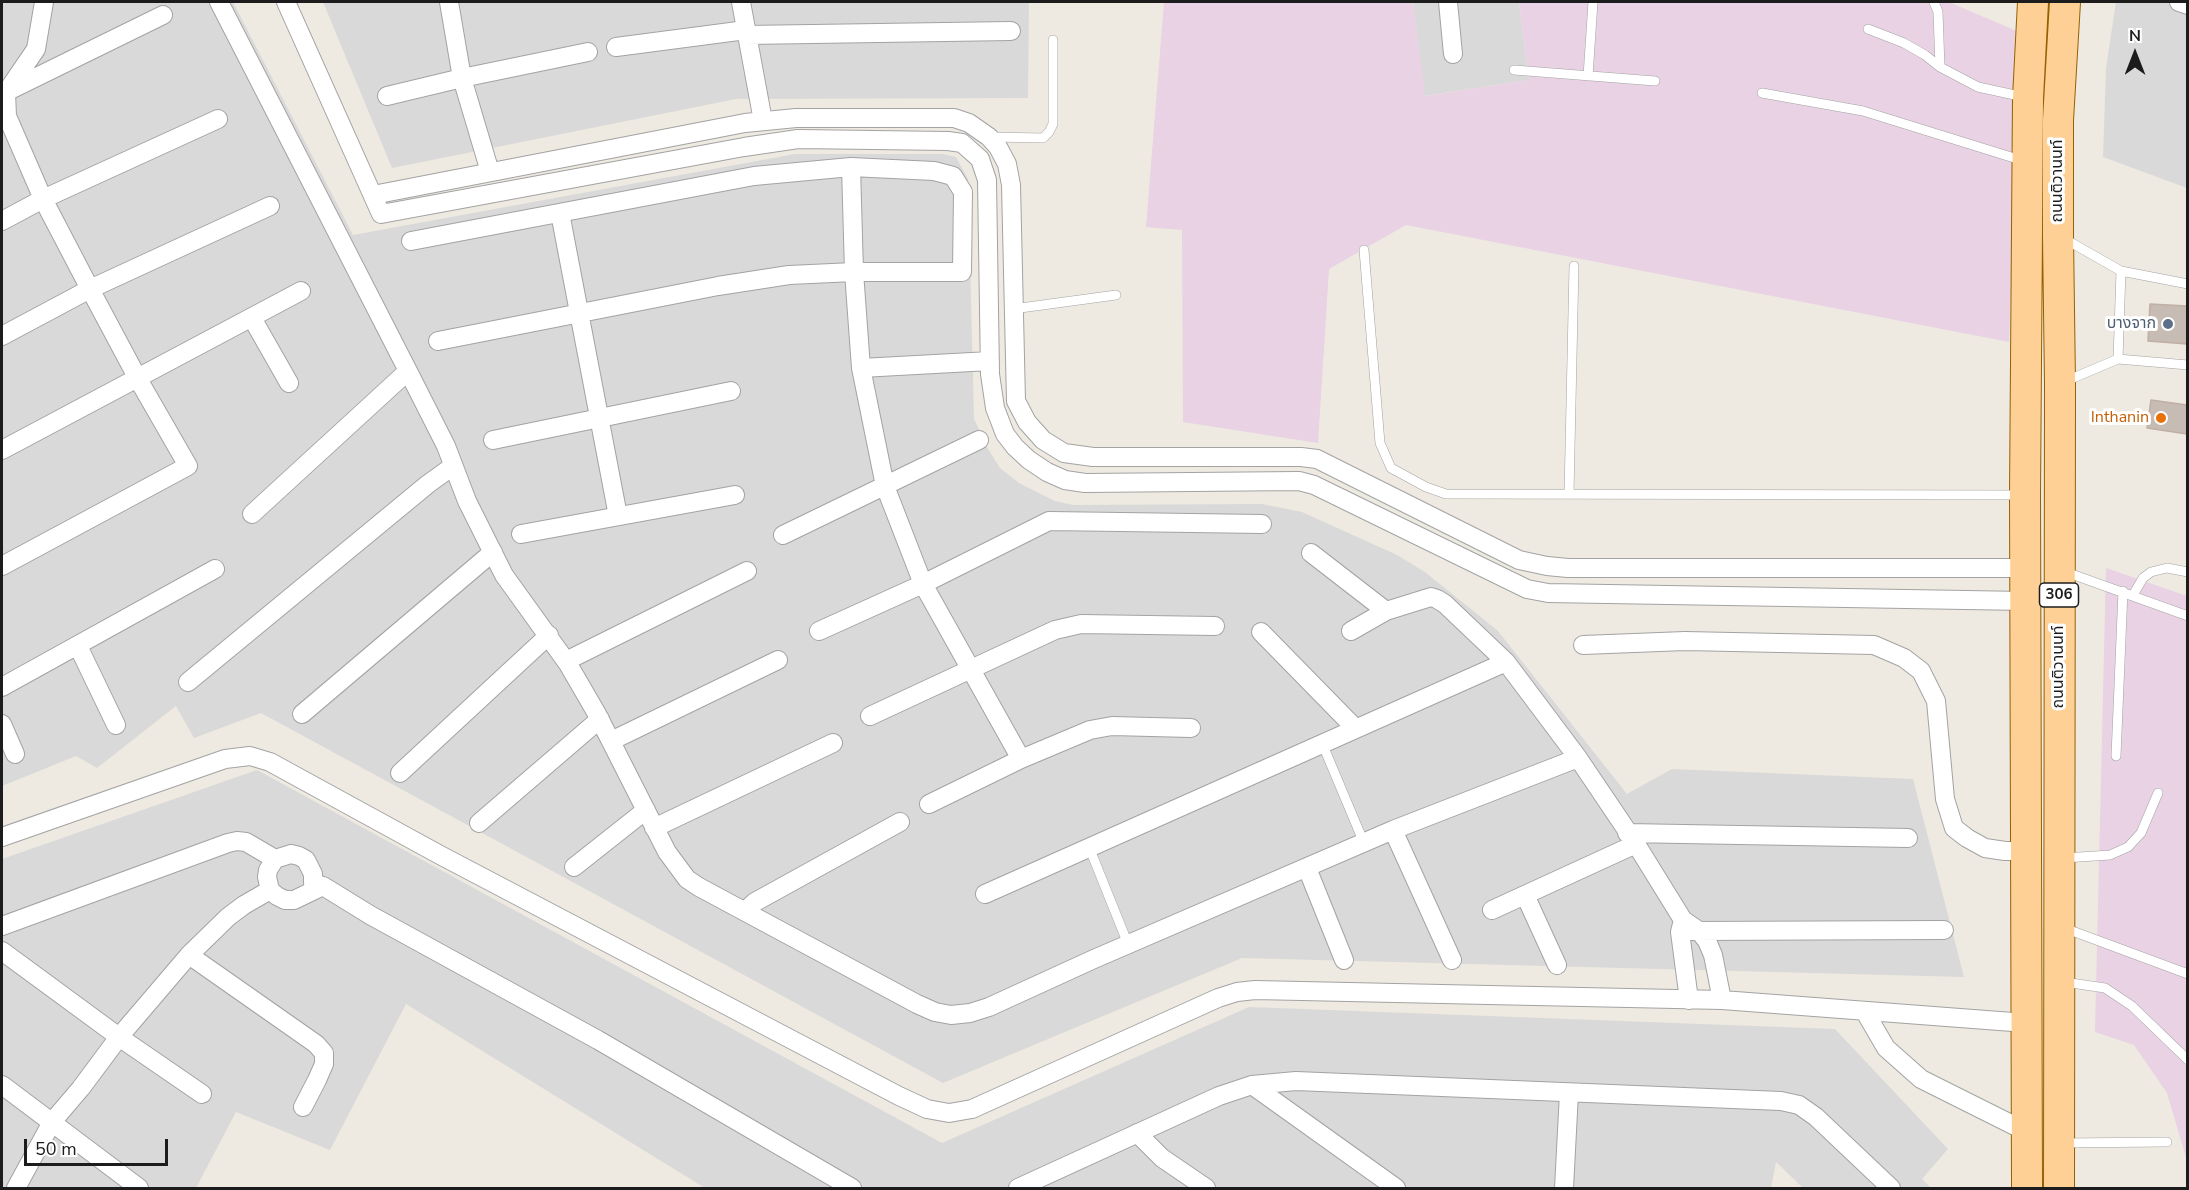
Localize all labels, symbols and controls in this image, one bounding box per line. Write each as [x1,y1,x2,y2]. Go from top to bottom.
north arrow [2105,24,2165,84]
text: N [2129,25,2141,47]
street label: ถนนติวานนท์ [2048,139,2068,223]
place label: บางจาก [2107,314,2156,334]
marker: บางจาก [2161,317,2175,331]
place label: Inthanin [2091,408,2149,428]
marker: Inthanin [2154,411,2168,425]
road number: 306 [2040,583,2078,607]
street label: ถนนติวานนท์ [2049,625,2069,709]
scale bar [27,1127,171,1165]
text: 50 m [35,1137,77,1161]

